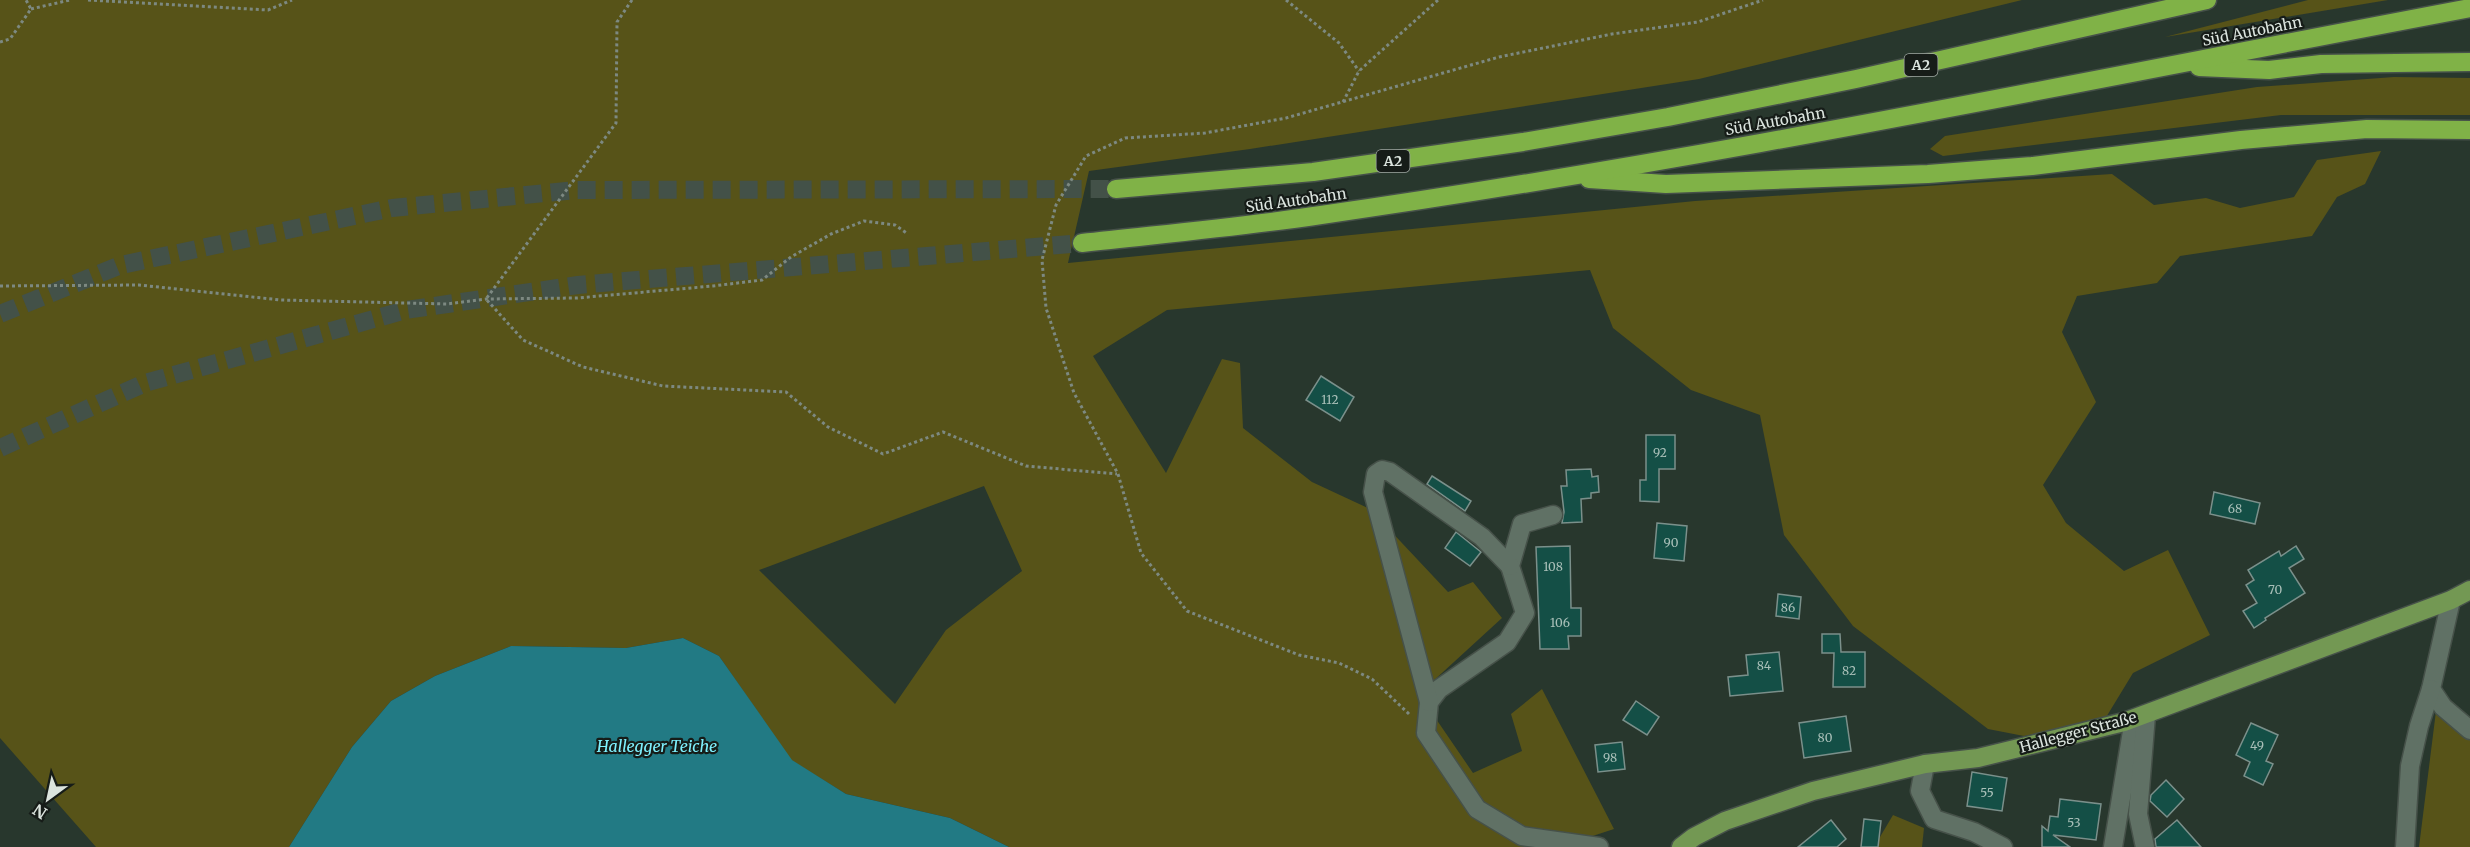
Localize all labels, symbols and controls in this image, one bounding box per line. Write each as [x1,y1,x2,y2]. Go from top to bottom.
street label: Süd Autobahn [2200,12,2304,50]
road number: A2 [1904,54,1938,76]
street label: Süd Autobahn [1723,103,1827,139]
road number: A2 [1376,150,1410,172]
street label: Süd Autobahn [1244,184,1348,216]
house number: 112 [1321,392,1339,407]
house number: 92 [1653,445,1667,460]
house number: 68 [2228,501,2242,516]
house number: 90 [1663,535,1679,550]
house number: 108 [1543,559,1563,574]
house number: 70 [2268,582,2282,597]
house number: 86 [1781,600,1795,615]
house number: 106 [1550,615,1570,630]
house number: 84 [1757,658,1772,673]
house number: 82 [1842,663,1856,678]
street label: Hallegger Straße [2017,707,2139,757]
house number: 80 [1818,730,1833,745]
water label: Hallegger Teiche [596,736,717,756]
house number: 49 [2250,738,2264,753]
house number: 98 [1603,750,1617,765]
north arrow [18,769,78,829]
house number: 55 [1980,785,1994,800]
text: N [29,800,51,823]
house number: 53 [2067,815,2081,830]

